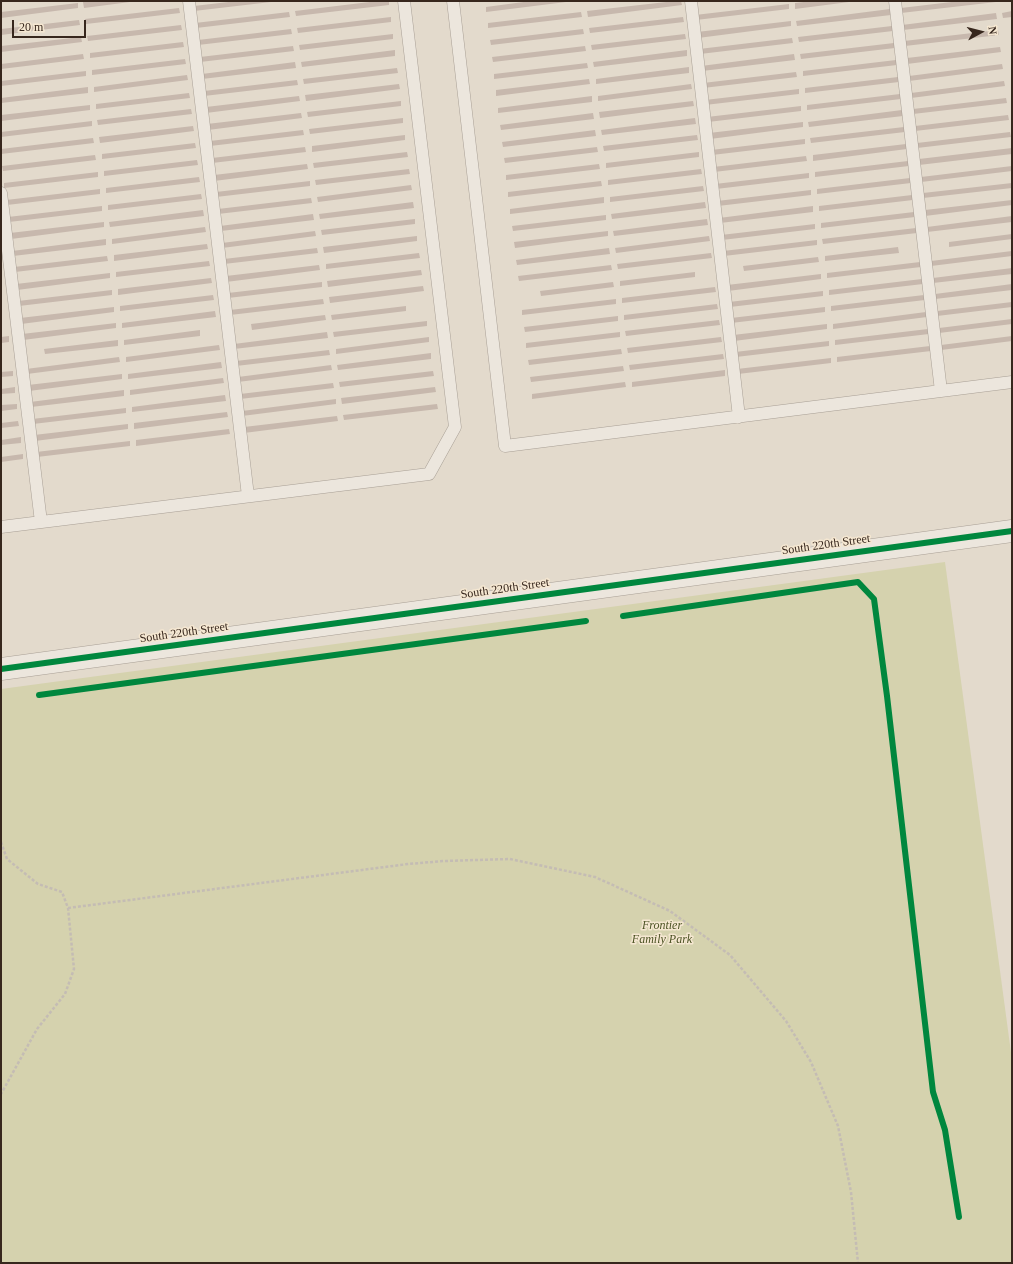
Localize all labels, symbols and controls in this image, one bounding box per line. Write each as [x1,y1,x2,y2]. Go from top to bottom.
scale bar [14,12,88,38]
north arrow [961,12,1001,52]
text: 20 m [19,20,43,34]
text: N [986,26,999,35]
street label: South 220th Street [781,532,871,558]
street label: South 220th Street [460,576,550,602]
street label: South 220th Street [139,620,229,646]
park label: Frontier Family Park [632,919,692,947]

